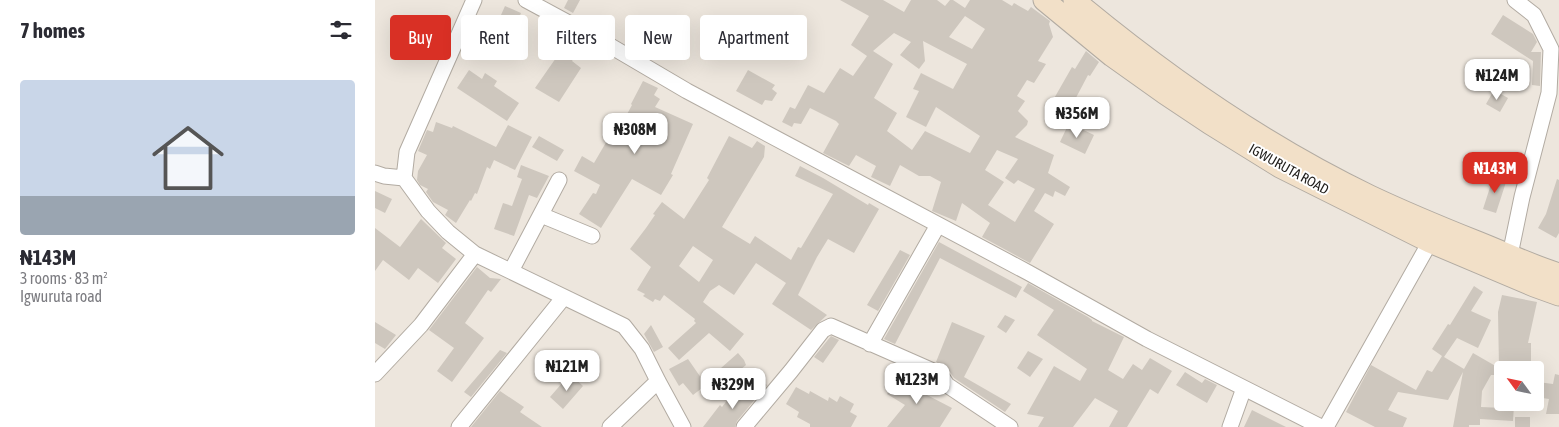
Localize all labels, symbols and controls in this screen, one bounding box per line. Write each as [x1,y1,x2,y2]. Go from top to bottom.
chip: Buy [390,15,451,60]
chip: Rent [461,15,528,60]
chip: Filters [538,15,615,60]
chip: New [625,15,690,60]
chip: Apartment [700,15,807,60]
icon: filters [327,16,355,44]
text: 7 homes [20,18,85,42]
pin: ₦124M [1462,58,1532,101]
text: ₦124M [1476,66,1518,84]
pin: ₦356M [1042,96,1112,139]
text: ₦356M [1056,104,1098,122]
pin: ₦308M [600,112,670,155]
icon: home [143,113,233,203]
text: ₦308M [614,120,656,138]
street label: IGWURUTA ROAD [1246,140,1332,198]
pin: ₦143M [1460,152,1530,194]
text: ₦143M [1474,159,1516,177]
text: ₦143M [20,245,76,269]
text: 3 rooms · 83 m² [20,269,108,287]
text: Igwuruta road [20,287,102,305]
pin: ₦121M [532,350,602,392]
text: ₦121M [546,357,588,375]
north arrow [1494,361,1544,411]
map controls [1494,361,1544,411]
pin: ₦123M [882,362,952,405]
pin: ₦329M [698,368,768,410]
text: ₦123M [896,370,938,388]
text: ₦329M [712,375,754,393]

